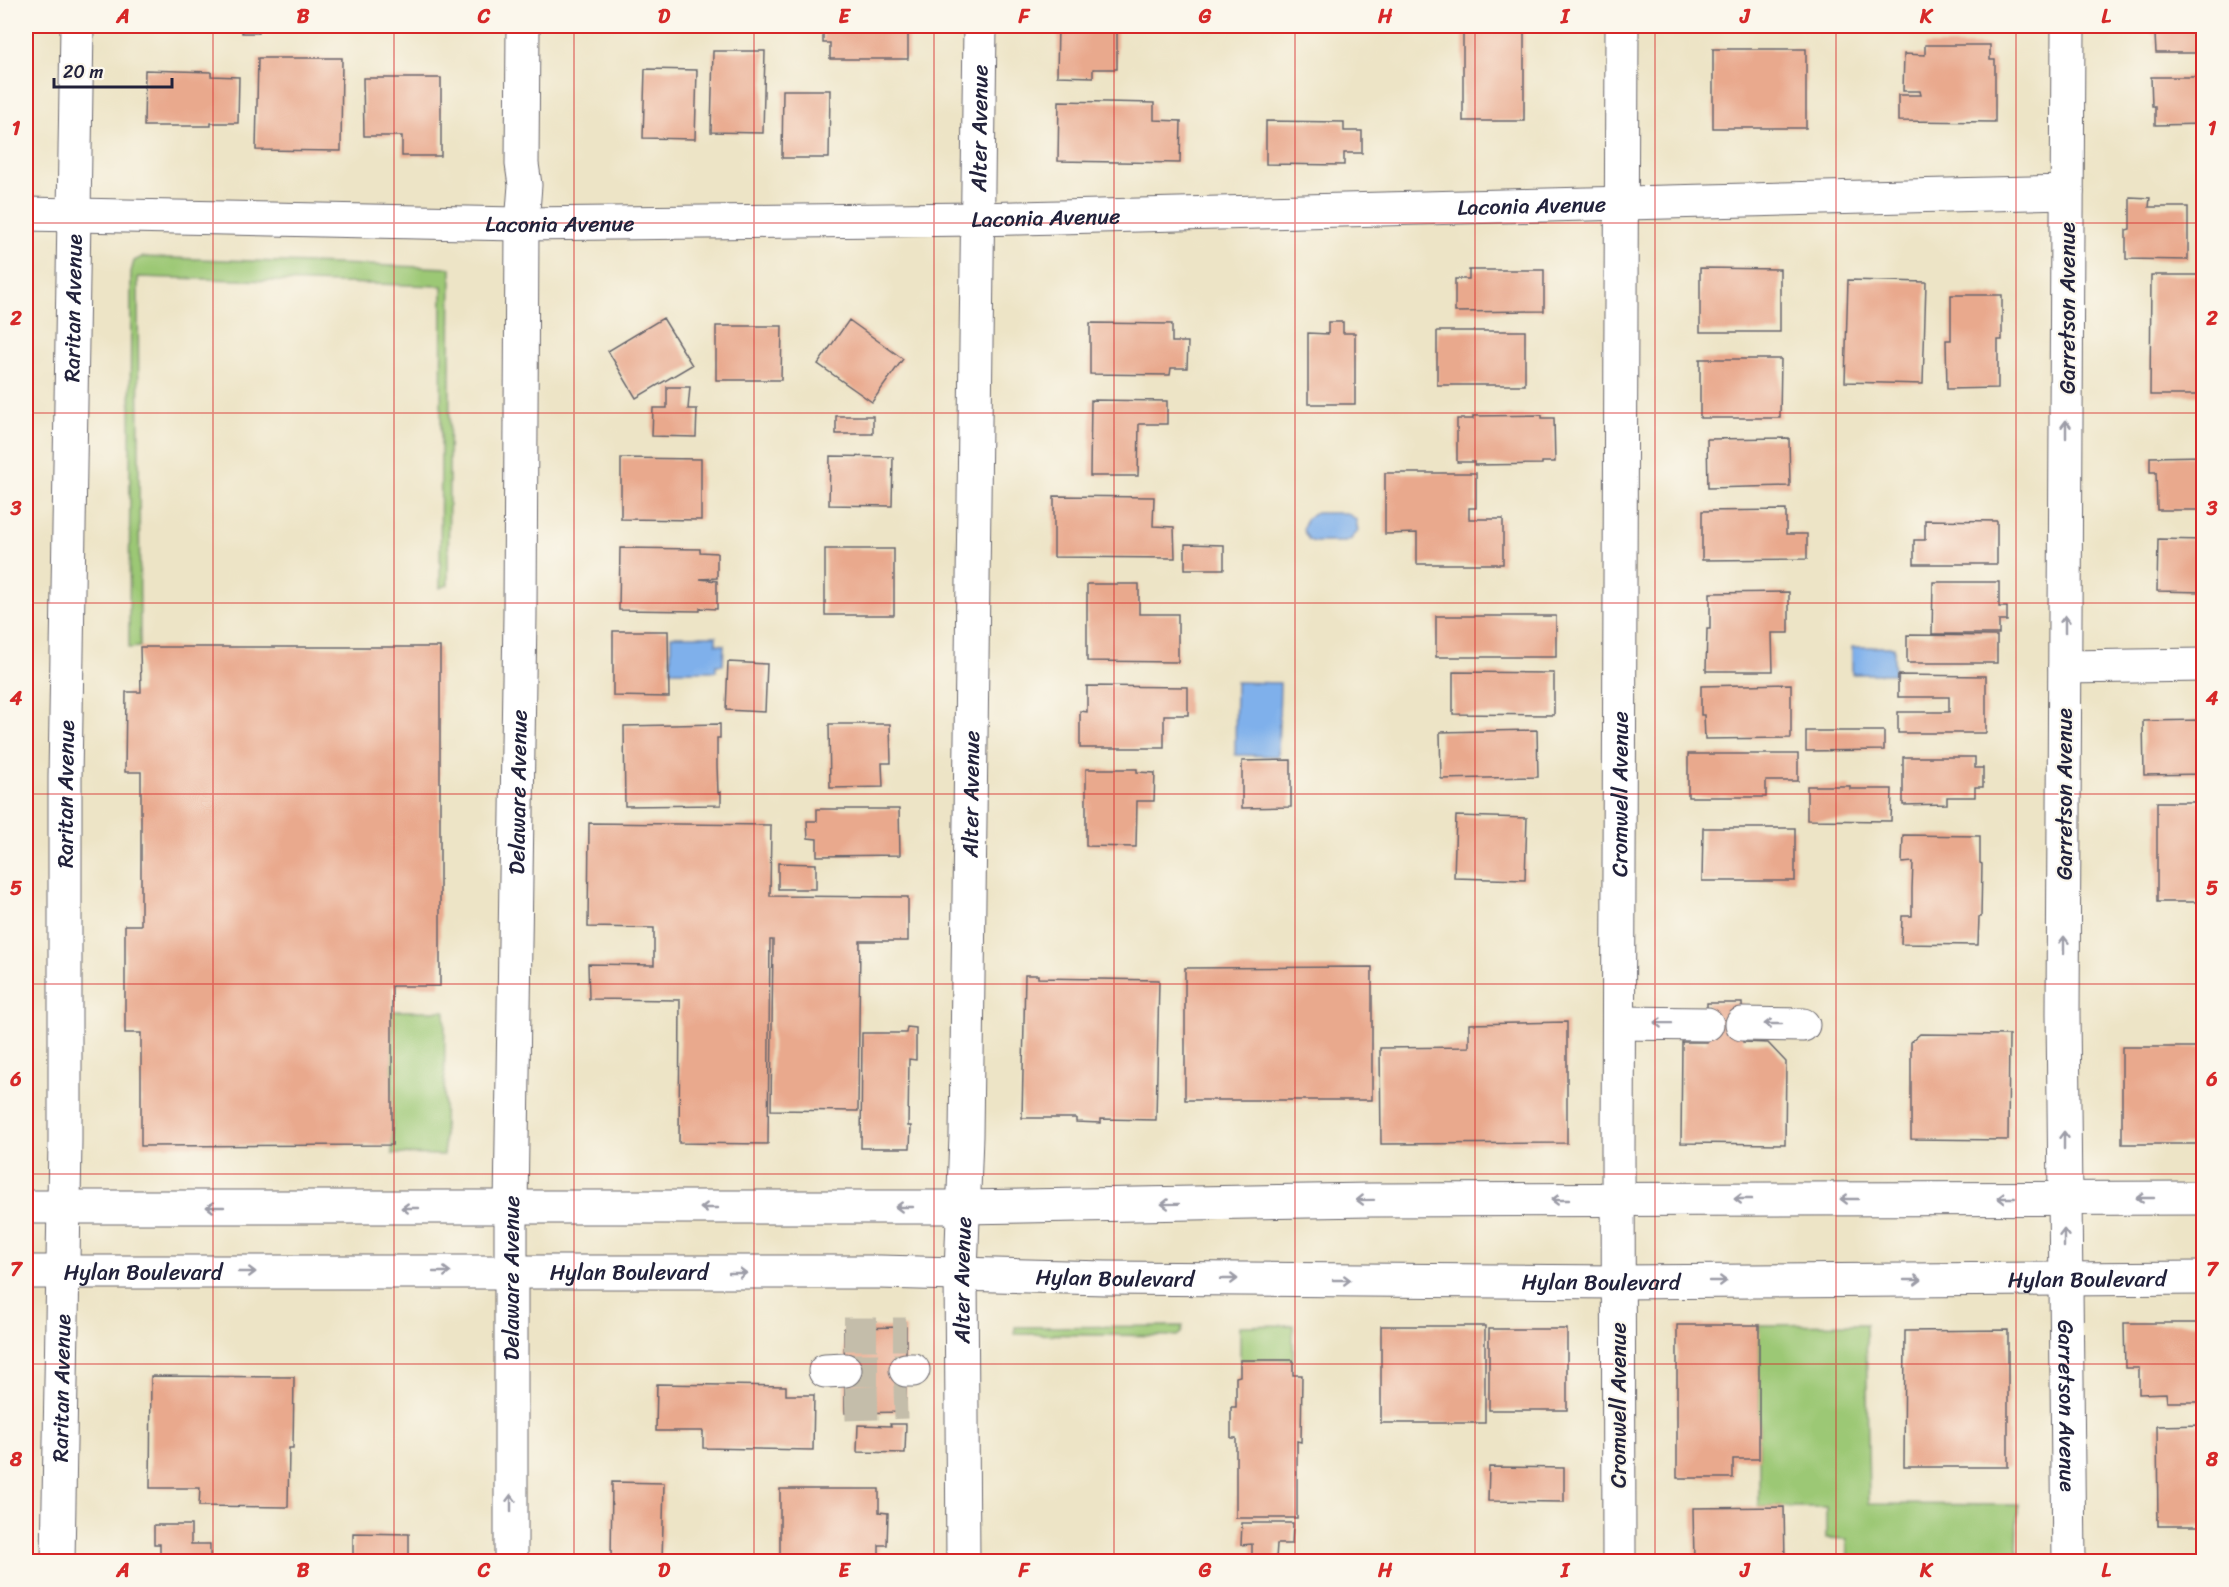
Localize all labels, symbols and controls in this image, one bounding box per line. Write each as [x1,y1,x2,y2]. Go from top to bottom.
text: A [115,0,130,34]
text: B [297,0,310,34]
text: C [477,0,491,34]
text: D [658,0,671,34]
text: E [838,0,851,34]
text: F [1018,0,1031,34]
text: G [1198,0,1212,34]
text: H [1377,0,1393,34]
text: I [1560,0,1571,34]
text: J [1739,0,1751,34]
text: K [1919,0,1934,34]
text: L [2101,0,2111,34]
scale bar [54,51,172,89]
text: 20 m [63,56,103,88]
street label: Alter Avenue [959,64,1000,193]
text: 1 [12,111,21,146]
text: 1 [2208,111,2217,146]
street label: Laconia Avenue [1457,184,1607,227]
street label: Laconia Avenue [971,196,1121,239]
street label: Laconia Avenue [485,204,635,244]
street label: Garretson Avenue [2048,222,2087,394]
street label: Raritan Avenue [52,233,94,382]
text: 2 [9,301,22,336]
text: 2 [2205,301,2218,336]
one-way arrow [2060,419,2072,439]
text: 3 [10,491,22,526]
text: 3 [2206,491,2218,526]
one-way arrow [2059,614,2071,634]
text: 4 [9,681,23,716]
text: 4 [2205,681,2219,716]
street label: Garretson Avenue [2045,708,2084,880]
street label: Delaware Avenue [497,709,539,875]
street label: Cromwell Avenue [1600,711,1640,877]
street label: Raritan Avenue [46,719,86,868]
street label: Alter Avenue [950,730,991,859]
text: 5 [10,871,22,906]
text: 5 [2206,871,2218,906]
one-way arrow [2058,935,2070,955]
one-way arrow [1654,1017,1674,1029]
one-way arrow [1763,1018,1783,1030]
text: 6 [9,1062,22,1097]
text: 6 [2205,1062,2218,1097]
one-way arrow [2058,1130,2070,1150]
one-way arrow [1996,1192,2016,1204]
one-way arrow [2136,1192,2156,1204]
one-way arrow [1734,1193,1754,1205]
one-way arrow [1840,1193,1860,1205]
one-way arrow [1355,1194,1375,1206]
one-way arrow [1550,1194,1570,1206]
street label: Delaware Avenue [492,1195,531,1361]
one-way arrow [1160,1198,1180,1210]
one-way arrow [206,1201,226,1213]
one-way arrow [895,1201,915,1213]
one-way arrow [401,1202,421,1214]
one-way arrow [700,1202,720,1214]
street label: Alter Avenue [942,1216,983,1345]
one-way arrow [2058,1229,2070,1249]
text: 7 [10,1252,23,1287]
text: 7 [2206,1252,2219,1287]
street label: Hylan Boulevard [64,1253,224,1292]
street label: Hylan Boulevard [550,1253,710,1292]
street label: Hylan Boulevard [1035,1257,1196,1299]
street label: Hylan Boulevard [2007,1259,2168,1299]
street label: Hylan Boulevard [1521,1262,1682,1302]
one-way arrow [237,1266,257,1278]
one-way arrow [432,1266,452,1278]
one-way arrow [727,1267,747,1279]
one-way arrow [1218,1273,1238,1285]
one-way arrow [1332,1274,1352,1286]
one-way arrow [1903,1274,1923,1286]
one-way arrow [1708,1275,1728,1287]
street label: Raritan Avenue [41,1313,82,1462]
street label: Garretson Avenue [2046,1320,2087,1493]
street label: Cromwell Avenue [1599,1322,1638,1488]
text: 8 [9,1442,23,1477]
text: 8 [2205,1442,2219,1477]
one-way arrow [505,1494,517,1514]
text: A [115,1553,130,1587]
text: B [297,1553,310,1587]
text: C [477,1553,491,1587]
text: D [658,1553,671,1587]
text: E [838,1553,851,1587]
text: F [1018,1553,1031,1587]
text: G [1198,1553,1212,1587]
text: H [1377,1553,1393,1587]
text: I [1560,1553,1571,1587]
text: J [1739,1553,1751,1587]
text: K [1919,1553,1934,1587]
text: L [2101,1553,2111,1587]

